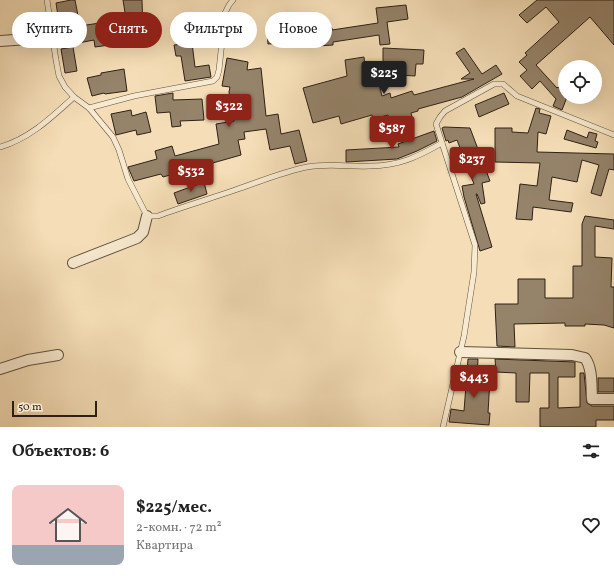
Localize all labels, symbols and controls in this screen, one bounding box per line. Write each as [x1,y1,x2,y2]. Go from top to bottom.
chip: Купить [12,12,87,48]
chip: Снять [95,12,162,48]
chip: Фильтры [170,12,257,48]
chip: Новое [265,12,332,48]
map controls [558,60,602,104]
button: locate [558,60,602,104]
pin: $225 [360,61,408,95]
text: $225 [370,65,398,83]
pin: $322 [205,94,253,128]
text: $322 [215,98,243,116]
pin: $587 [368,116,416,150]
text: $587 [379,120,405,138]
pin: $237 [448,147,496,181]
text: $237 [459,151,485,169]
pin: $532 [167,159,215,193]
text: $532 [178,163,204,181]
pin: $443 [450,365,498,399]
text: $443 [459,369,489,387]
scale bar [12,399,97,418]
text: 50 m [18,400,42,415]
text: Объектов: 6 [12,440,109,463]
icon: filters [580,440,602,462]
text: $225/мес. [136,496,212,519]
icon: home [44,501,92,549]
icon: heart [580,514,602,536]
text: 2-комн. · 72 m² [136,519,221,537]
text: Квартира [136,537,193,555]

